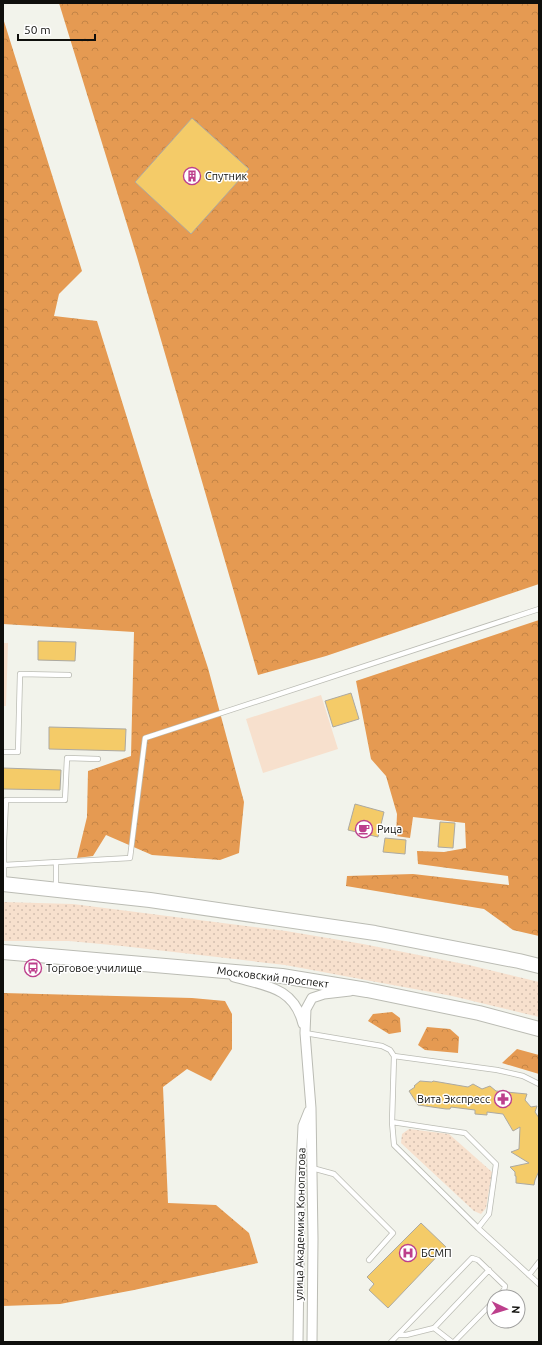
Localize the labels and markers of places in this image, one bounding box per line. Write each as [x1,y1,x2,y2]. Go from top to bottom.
building icon: Спутник [182,166,202,186]
place label: Спутник [205,170,247,182]
cafe icon: Рица [354,819,374,839]
place label: Рица [377,823,402,835]
bus stop icon: Торговое училище [23,958,43,978]
place label: Торговое училище [46,962,142,974]
pharmacy icon: Вита Экспресс [493,1089,513,1109]
place label: Вита Экспресс [417,1093,490,1105]
hospital icon: БСМП [398,1243,418,1263]
place label: БСМП [421,1247,452,1259]

